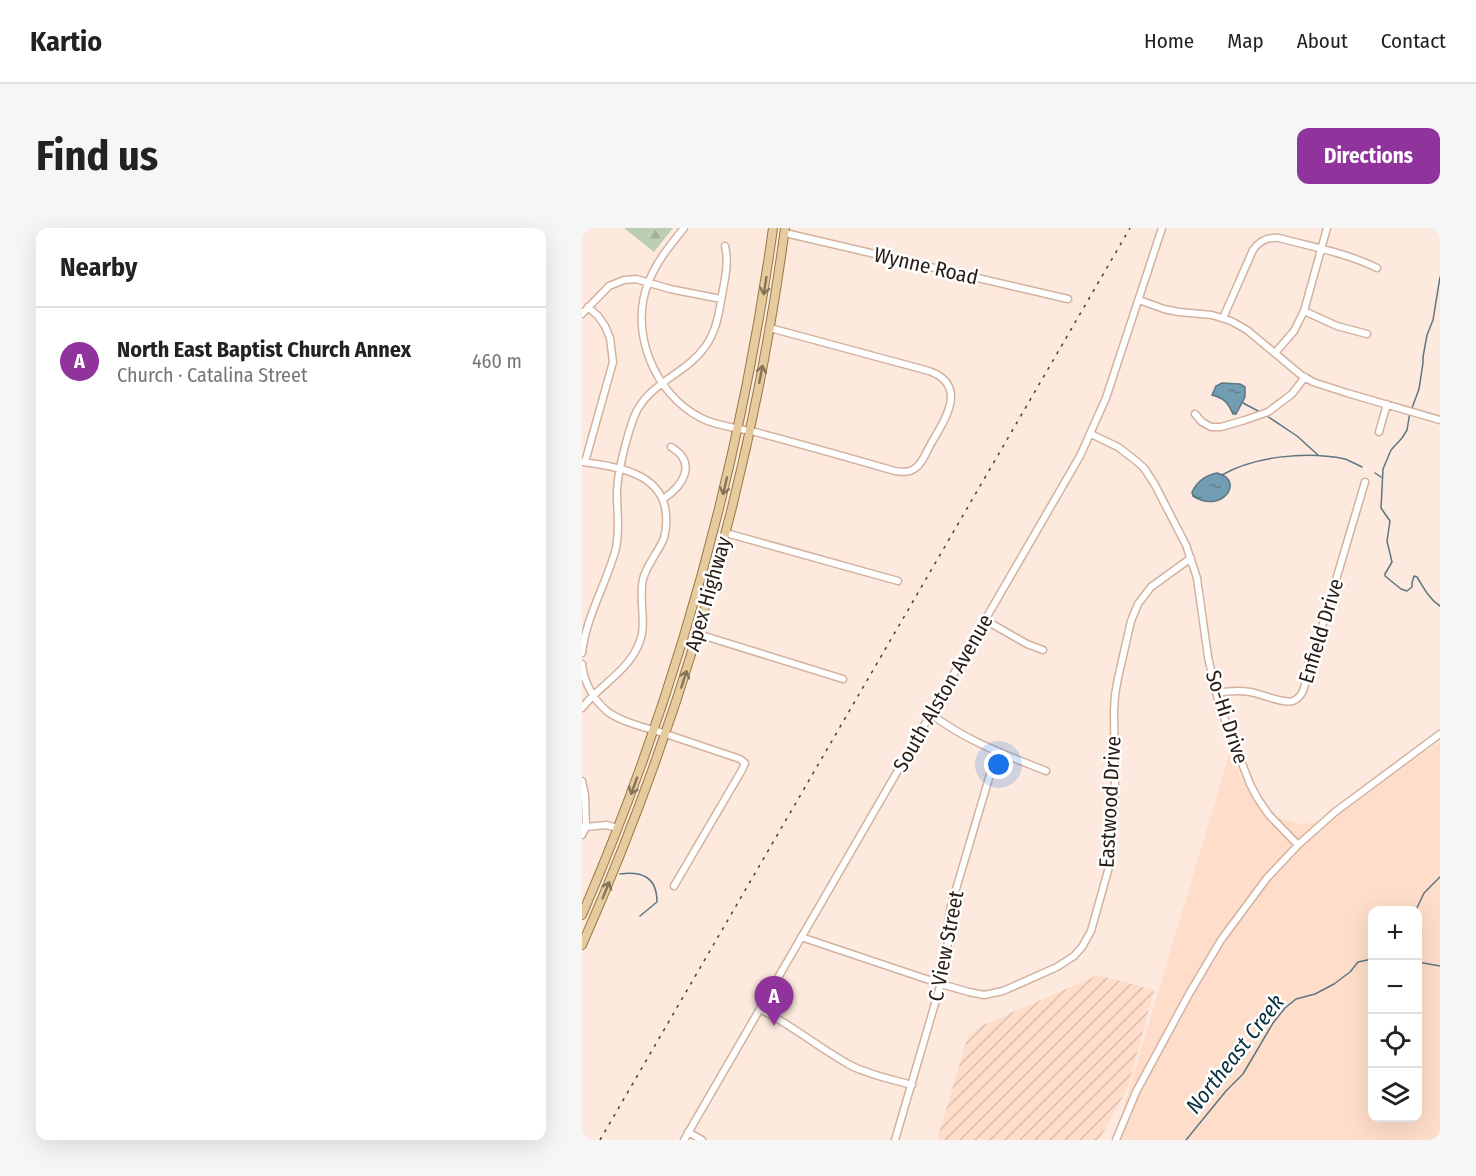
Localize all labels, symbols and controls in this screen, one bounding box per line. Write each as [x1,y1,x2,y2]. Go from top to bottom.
text: Kartio [30,25,102,58]
text: Home [1144,28,1194,54]
text: Map [1227,28,1264,54]
text: About [1297,28,1348,54]
text: Contact [1381,28,1446,54]
button: Directions [1297,128,1440,184]
text: Find us [36,131,158,181]
street label: Wynne Road [871,241,981,291]
text: Nearby [60,252,137,283]
one-way arrow [759,275,770,295]
text: North East Baptist Church Annex [117,336,411,363]
text: A [74,349,85,373]
text: 460 m [472,349,522,373]
text: Church · Catalina Street [117,363,307,387]
one-way arrow [756,364,767,384]
one-way arrow [719,476,731,495]
street label: Apex Highway [679,533,737,654]
street label: Enfield Drive [1293,575,1349,687]
street label: South Alston Avenue [887,610,999,776]
street label: So-Hi Drive [1200,667,1254,767]
one-way arrow [679,670,690,689]
street label: Eastwood Drive [1094,735,1126,869]
your location [984,750,1013,779]
one-way arrow [628,776,639,794]
one-way arrow [601,881,612,899]
street label: C View Street [923,888,969,1004]
map controls [1368,906,1422,1122]
button: + [1368,906,1422,960]
button: − [1368,960,1422,1014]
pin: A [754,976,794,1026]
water label: Northeast Creek [1180,989,1290,1119]
button: locate [1368,1014,1422,1068]
button: layers [1368,1068,1422,1122]

